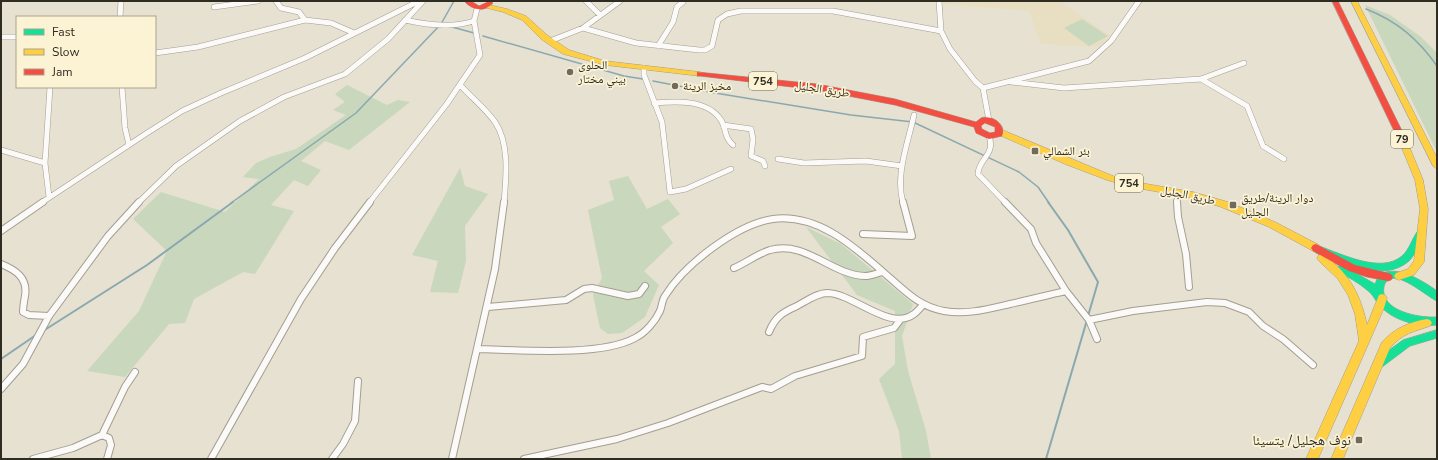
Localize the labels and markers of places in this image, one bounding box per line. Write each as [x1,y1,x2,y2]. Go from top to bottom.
place label: الحلوى بيني مختار [577,57,626,89]
marker: الحلوى بيني مختار [565,67,575,77]
place label: مخبز الرينة [683,78,731,94]
marker: مخبز الرينة [670,81,680,91]
place label: بئر الشمالي [1043,143,1090,161]
marker: بئر الشمالي [1030,146,1040,156]
place label: دوار الرينة/طريق الجليل [1241,190,1313,220]
marker: دوار الرينة/طريق الجليل [1228,200,1238,210]
place label: نوف هجليل/ يتسيئا [1253,431,1351,450]
marker: نوف هجليل/ يتسيئا [1354,435,1364,445]

